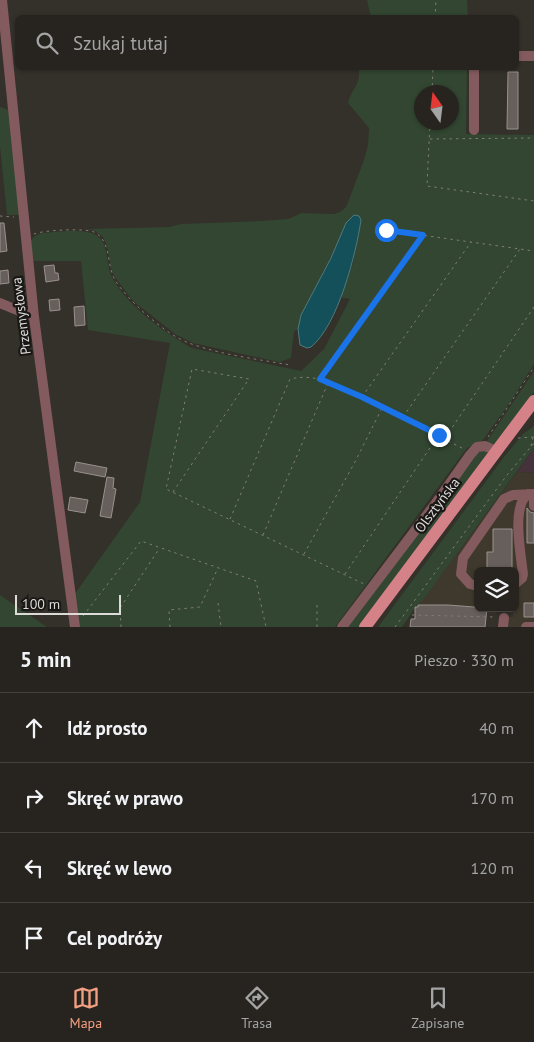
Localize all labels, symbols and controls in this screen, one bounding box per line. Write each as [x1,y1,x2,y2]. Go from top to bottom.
search box [15,15,519,70]
icon: search [33,29,61,57]
text: Szukaj tutaj [73,31,168,55]
north arrow [414,85,459,130]
route start [375,219,398,242]
street label: Przemysłowa [7,276,35,356]
route end [428,424,451,447]
street label: Olsztyńska [410,474,464,536]
map controls [474,567,519,612]
button: layers [474,567,519,612]
scale bar [15,592,121,615]
text: 100 m [22,595,60,613]
text: 5 min [20,646,71,673]
text: Pieszo · 330 m [414,650,514,670]
icon: ahead [20,714,48,742]
text: Idź prosto [67,716,147,740]
text: 40 m [479,718,514,738]
icon: right [20,784,48,812]
text: Skręć w prawo [67,786,183,810]
text: 170 m [471,788,514,808]
icon: left [20,854,48,882]
text: Skręć w lewo [67,856,172,880]
text: 120 m [471,858,514,878]
icon: arrive [20,924,48,952]
text: Cel podróży [67,926,162,950]
tab: Mapa [70,984,102,1032]
tab: Trasa [241,984,272,1032]
tab: Zapisane [411,984,464,1032]

